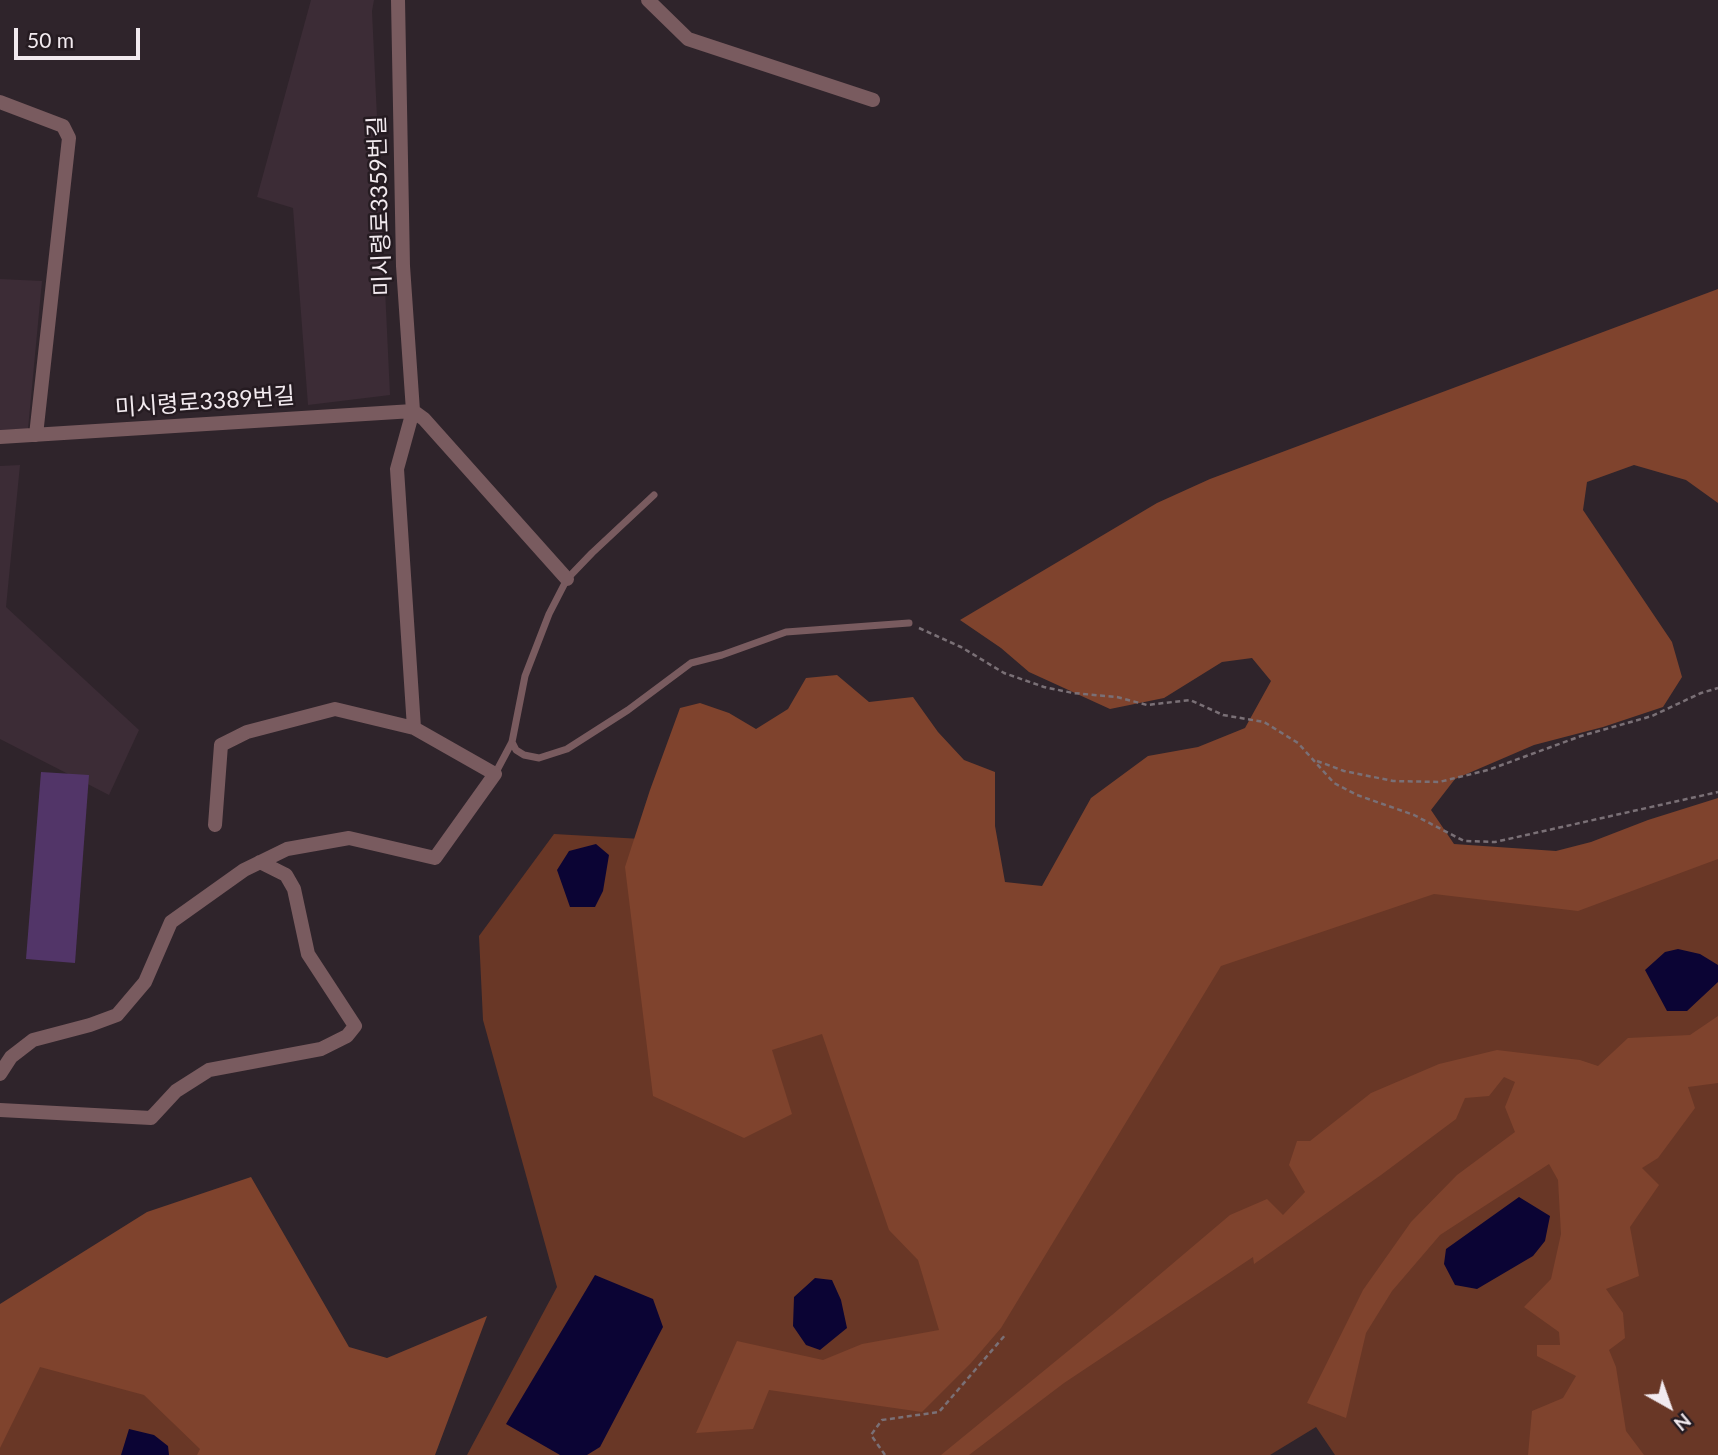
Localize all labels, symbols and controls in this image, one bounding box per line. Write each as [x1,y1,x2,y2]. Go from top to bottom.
scale bar [18,14,144,58]
text: 50 m [27,27,74,52]
street label: 미시령로3359번길 [363,115,397,297]
street label: 미시령로3389번길 [114,382,296,422]
north arrow [1634,1371,1704,1441]
text: N [1670,1409,1696,1436]

